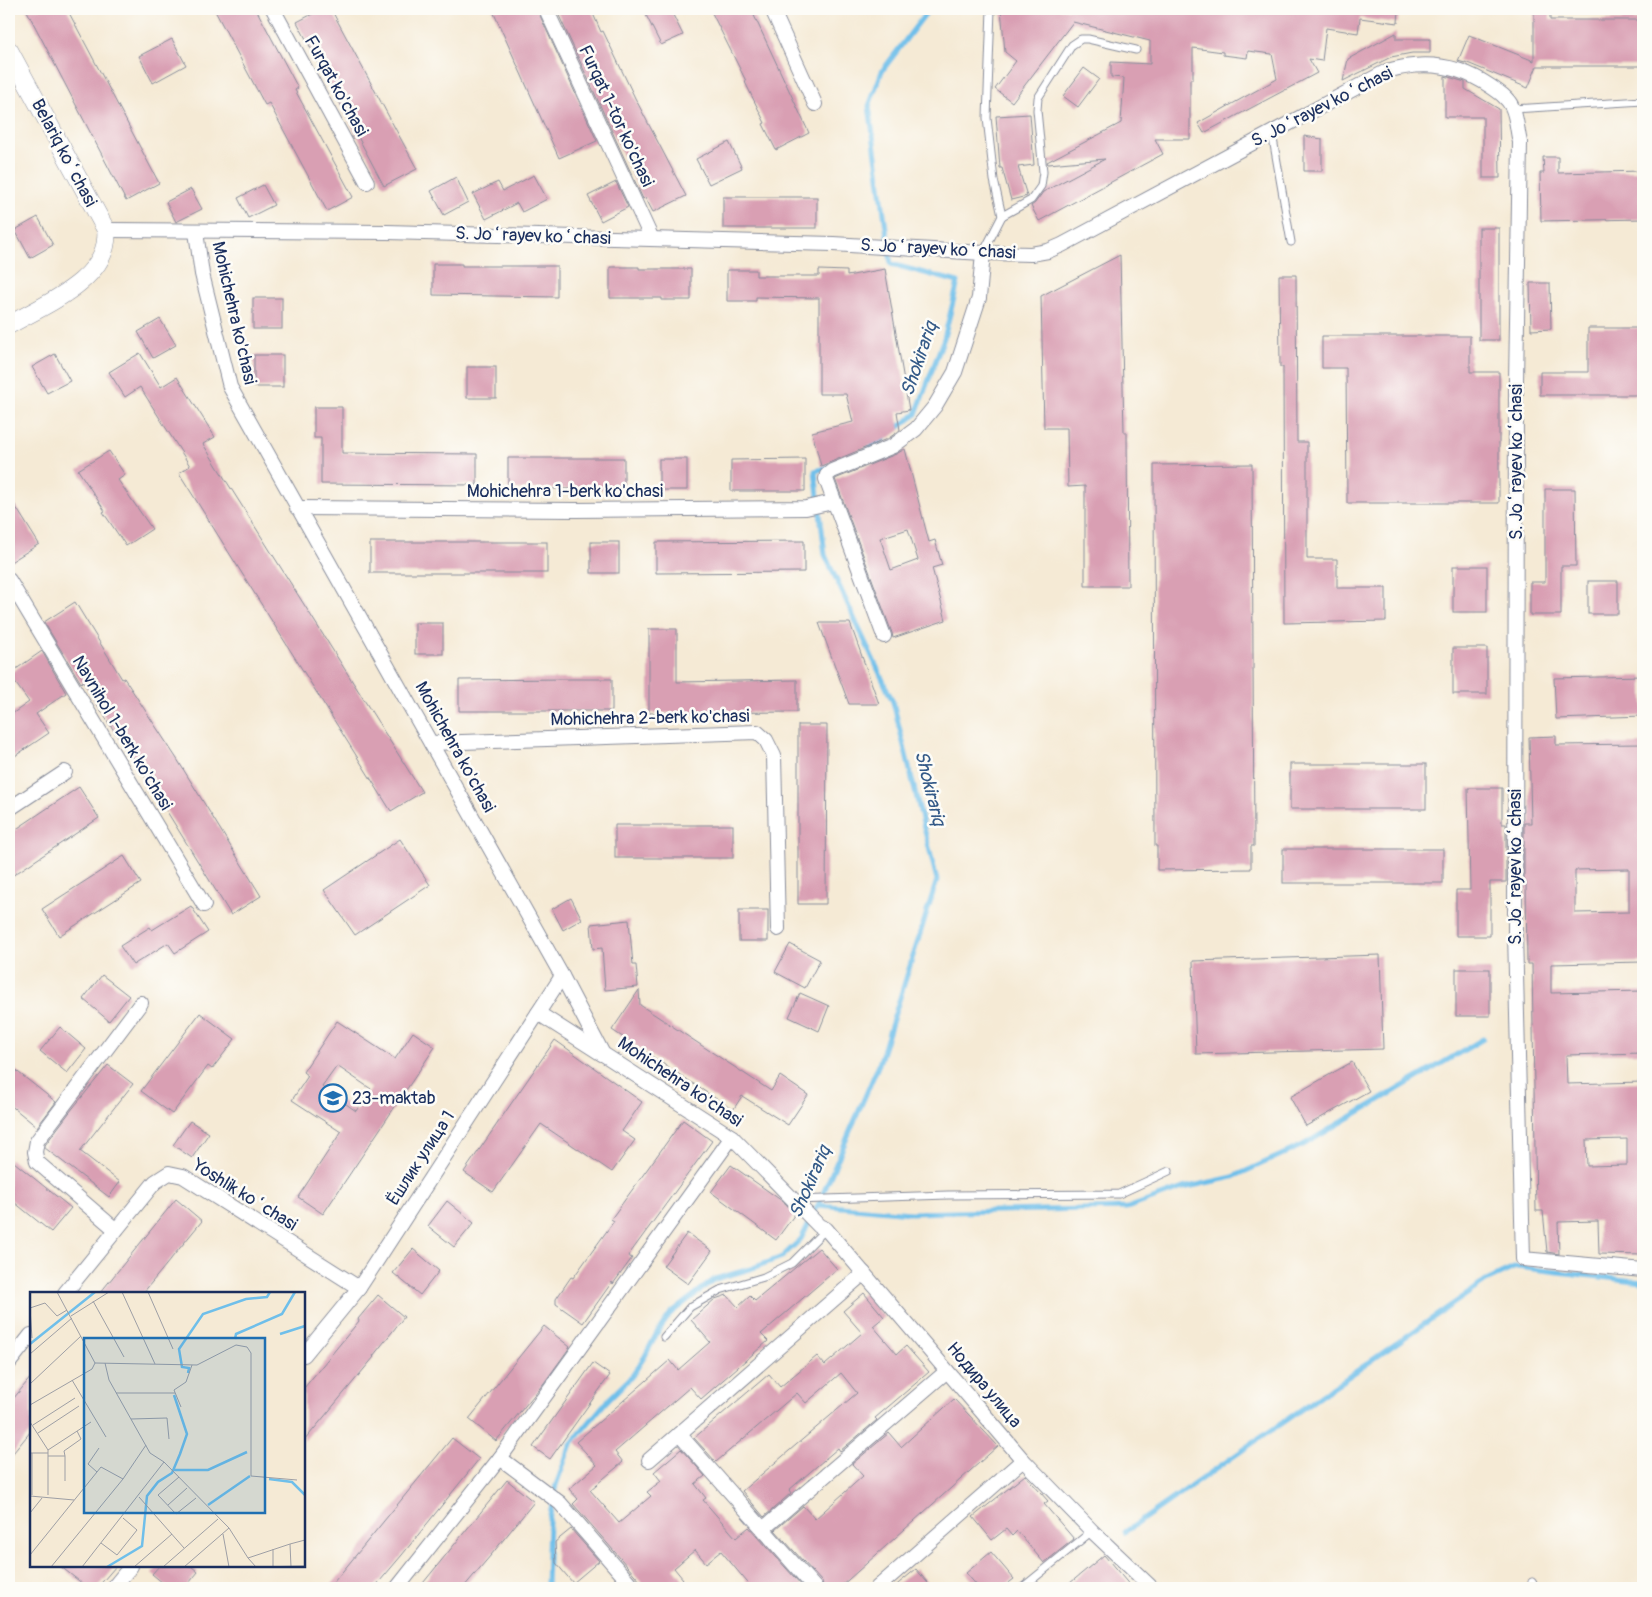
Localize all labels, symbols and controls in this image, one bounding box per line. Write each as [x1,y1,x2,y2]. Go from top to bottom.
street label: Furqat ko'chasi [299,32,373,140]
street label: Furqat 1-tor ko'chasi [573,42,659,190]
street label: S. Joʻrayev koʻchasi [1247,61,1397,153]
street label: Belariq koʻchasi [26,95,102,211]
street label: S. Joʻrayev koʻchasi [455,222,611,250]
street label: S. Joʻrayev koʻchasi [860,233,1016,265]
street label: Mohichehra ko'chasi [206,239,262,387]
water label: Shokirariq [895,317,943,399]
street label: S. Joʻrayev koʻchasi [1505,384,1528,540]
street label: Mohichehra 1-berk ko'chasi [467,480,663,503]
street label: Navnihol 1-berk ko'chasi [67,651,177,815]
street label: Mohichehra ko'chasi [410,678,500,816]
street label: Mohichehra 2-berk ko'chasi [550,705,750,731]
water label: Shokirariq [909,748,951,830]
street label: S. Joʻrayev koʻchasi [1504,789,1527,945]
street label: Mohichehra ko'chasi [613,1032,747,1132]
school or university icon: 23-maktab [318,1083,348,1113]
place label: 23-maktab [352,1087,436,1110]
street label: Ёшлик улица 1 [382,1106,460,1210]
water label: Shokirariq [784,1140,837,1222]
street label: Yoshlik koʻchasi [188,1153,302,1236]
inset map [30,1292,305,1567]
street label: Нодира улица [941,1337,1027,1433]

